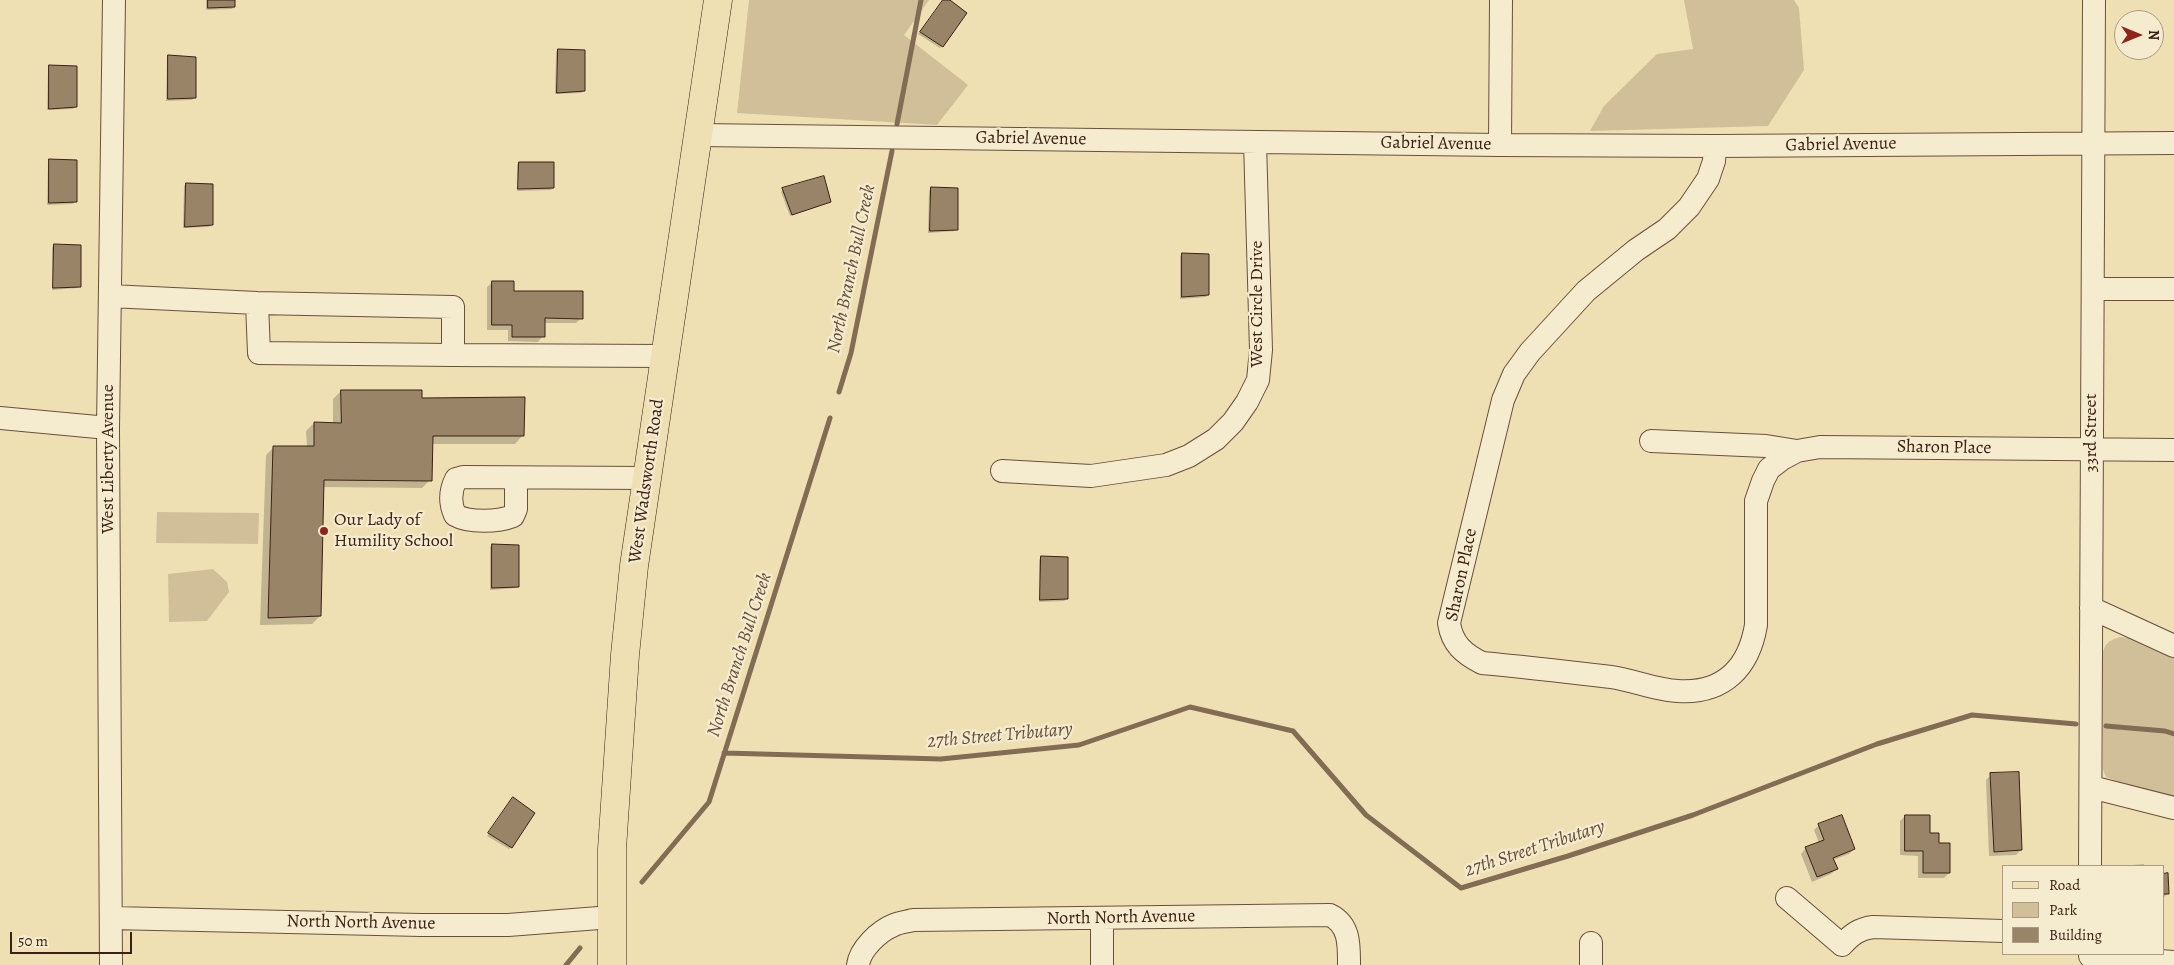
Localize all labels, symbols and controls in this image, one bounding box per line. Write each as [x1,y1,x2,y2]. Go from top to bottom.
north arrow [2114,10,2164,60]
text: N [2144,30,2163,40]
street label: Gabriel Avenue [975,127,1087,151]
street label: Gabriel Avenue [1380,132,1492,156]
street label: Gabriel Avenue [1785,133,1897,157]
water label: North Branch Bull Creek [823,183,881,355]
street label: West Circle Drive [1247,241,1269,367]
street label: West Liberty Avenue [98,384,120,534]
street label: 33rd Street [2081,393,2103,473]
street label: West Wadsworth Road [625,397,669,565]
street label: Sharon Place [1897,436,1991,460]
place label: Our Lady of Humility School [334,510,453,552]
marker: Our Lady of Humility School [318,525,330,537]
street label: Sharon Place [1442,526,1482,624]
water label: North Branch Bull Creek [703,570,777,740]
water label: 27th Street Tributary [926,718,1074,754]
water label: 27th Street Tributary [1462,816,1608,882]
legend [2002,865,2164,955]
text: Road [2049,875,2080,895]
text: Park [2049,900,2077,920]
street label: North North Avenue [1046,906,1196,930]
street label: North North Avenue [286,911,436,935]
scale bar [12,922,135,954]
text: Building [2049,925,2102,945]
text: 50 m [18,931,48,951]

